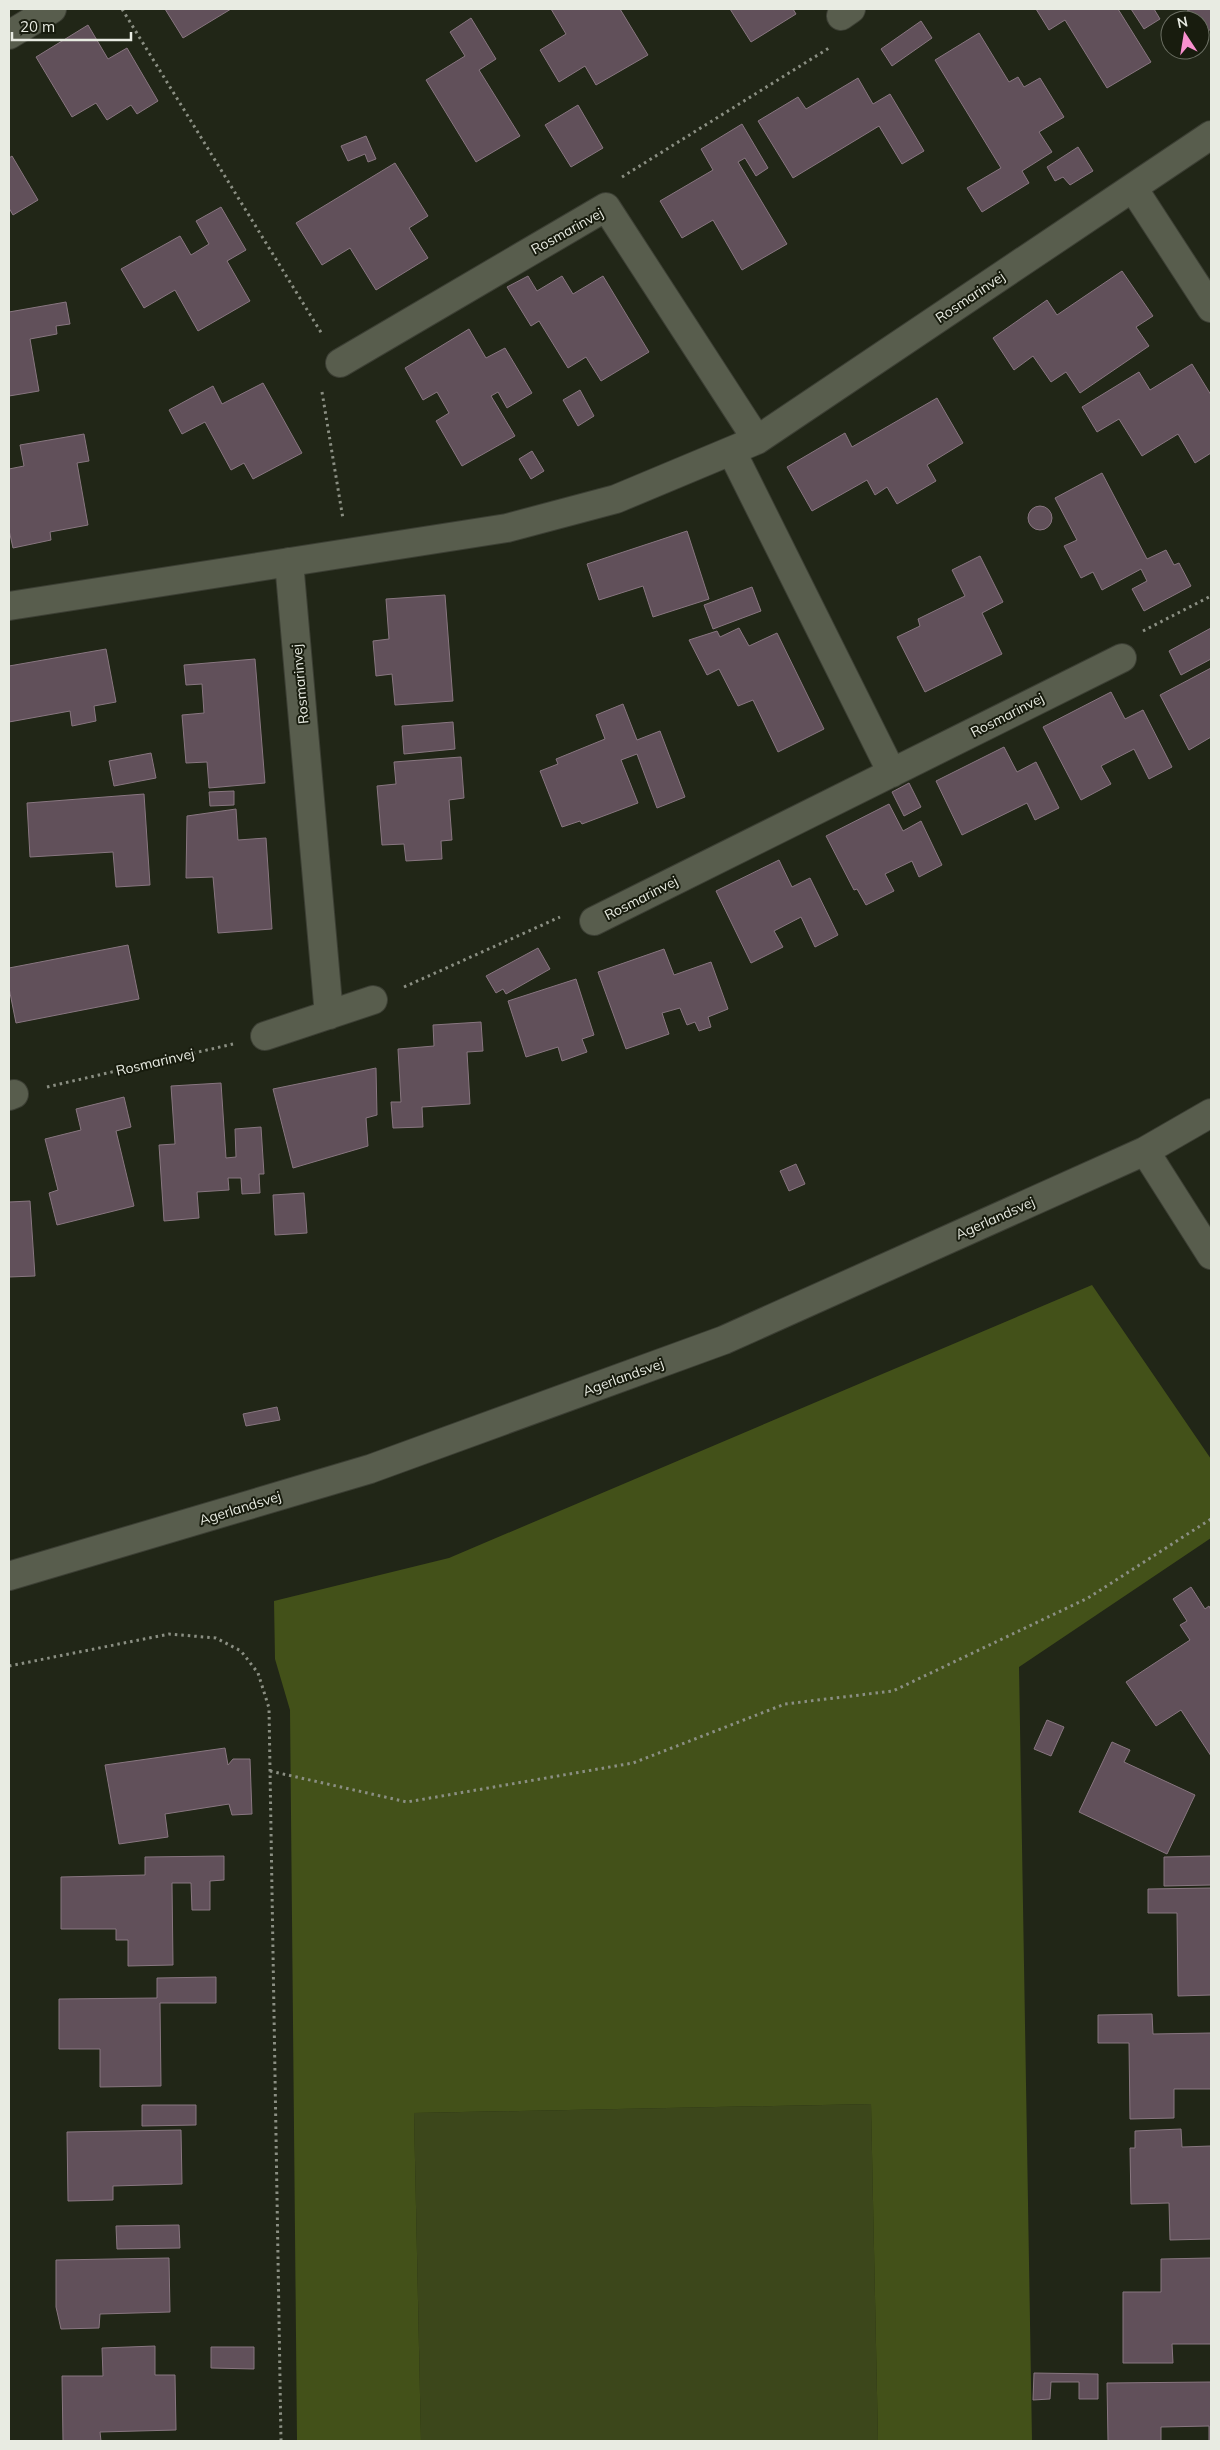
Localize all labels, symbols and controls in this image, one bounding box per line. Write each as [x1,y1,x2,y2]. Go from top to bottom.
scale bar [12,10,131,42]
north arrow [1160,10,1210,60]
text: N [1175,12,1189,32]
text: 20 m [20,17,55,36]
street label: Rosmarinvej [528,204,606,258]
street label: Rosmarinvej [932,267,1008,327]
street label: Rosmarinvej [288,643,312,725]
street label: Rosmarinvej [967,689,1047,741]
street label: Rosmarinvej [601,872,681,924]
street label: Rosmarinvej [114,1044,196,1080]
street label: Agerlandsvej [953,1193,1037,1243]
street label: Agerlandsvej [580,1354,666,1400]
street label: Agerlandsvej [197,1487,283,1529]

